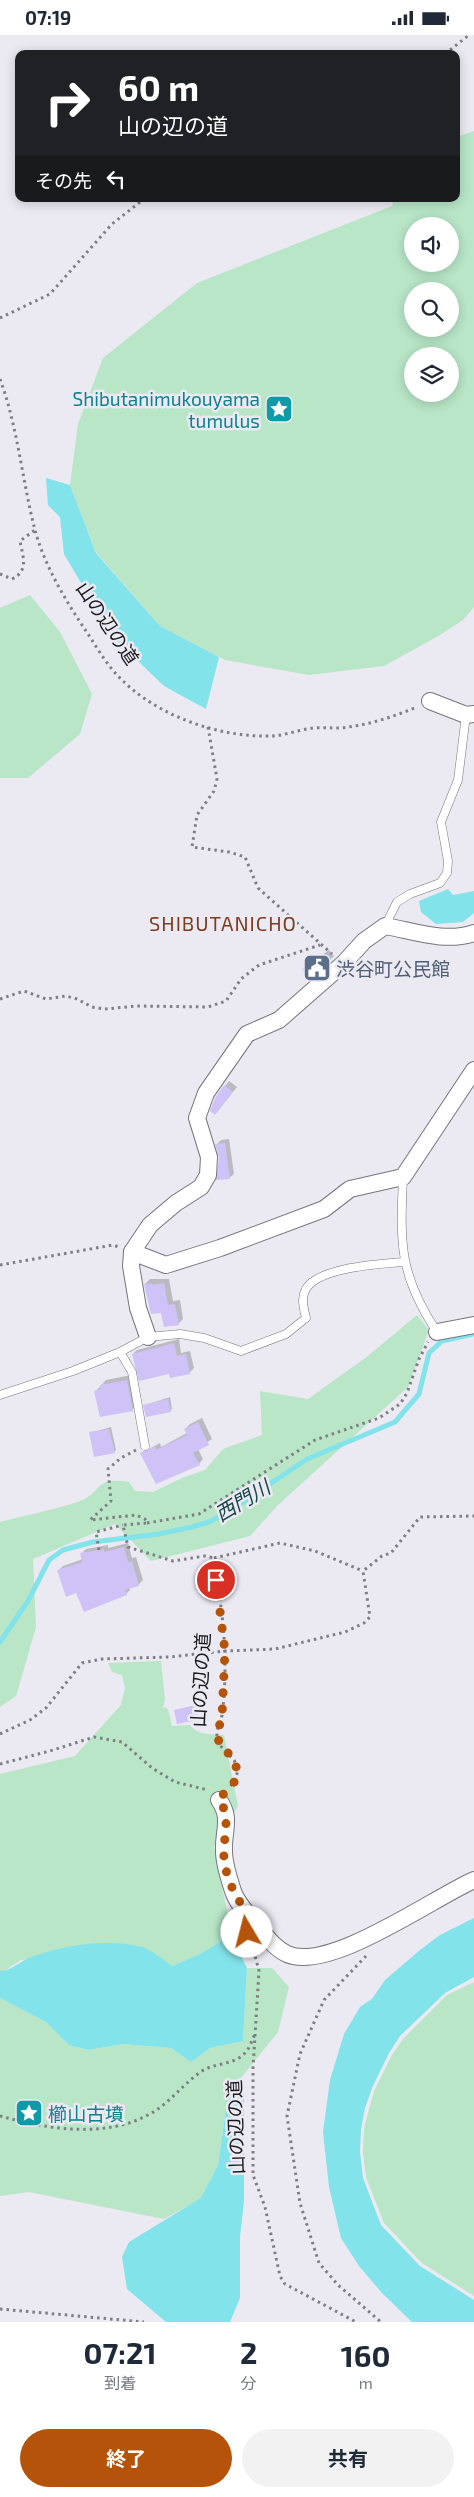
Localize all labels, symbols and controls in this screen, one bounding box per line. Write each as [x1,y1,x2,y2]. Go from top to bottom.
text: 07:19 [25,6,71,29]
text: 60 m [118,66,199,108]
icon: right [35,70,100,135]
text: 山の辺の道 [118,112,228,138]
icon: left [102,165,130,193]
text: その先 [35,169,92,192]
map controls [404,217,459,402]
button: sound [404,217,459,272]
button: search [404,282,459,337]
button: layers [404,347,459,402]
place label: Shibutanimukouyama tumulus [73,387,260,432]
place icon: Shibutanimukouyama tumulus [264,394,294,424]
street label: 山の辺の道 [72,577,144,669]
district label: SHIBUTANICHO [149,911,297,935]
public building icon: 渋谷町公民館 [302,953,332,983]
place label: 渋谷町公民館 [336,957,450,980]
water label: 西門川 [210,1473,276,1526]
pin [195,1559,237,1601]
icon: arrive [202,1566,230,1594]
street label: 山の辺の道 [186,1632,214,1728]
position arrow [220,1905,272,1957]
street label: 山の辺の道 [222,2079,248,2175]
place icon: 櫛山古墳 [14,2098,44,2128]
place label: 櫛山古墳 [48,2102,124,2125]
text: 07:21 [84,2334,156,2370]
text: 2 [240,2334,257,2370]
text: 160 [341,2337,390,2373]
text: 到着 [104,2373,136,2392]
text: 分 [241,2373,257,2392]
text: m [359,2373,373,2392]
button: 終了 [20,2429,232,2487]
button: 共有 [242,2429,454,2487]

